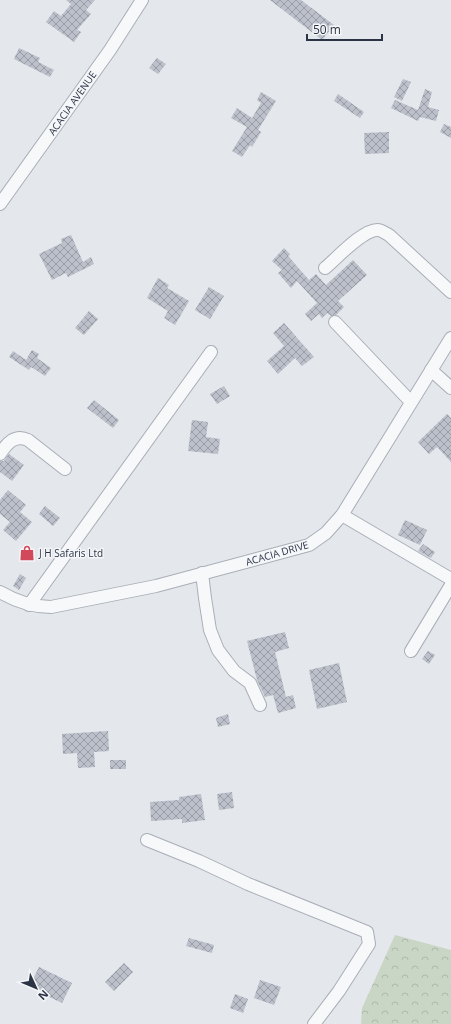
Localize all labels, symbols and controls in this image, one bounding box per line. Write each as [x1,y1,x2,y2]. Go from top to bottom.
scale bar [307,16,382,42]
text: 50 m [313,21,341,38]
street label: ACACIA AVENUE [45,68,99,138]
street label: ACACIA DRIVE [244,537,310,569]
shop icon: J H Safaris Ltd [18,544,36,562]
place label: J H Safaris Ltd [38,546,103,560]
north arrow [16,968,56,1008]
text: N [35,987,52,1004]

